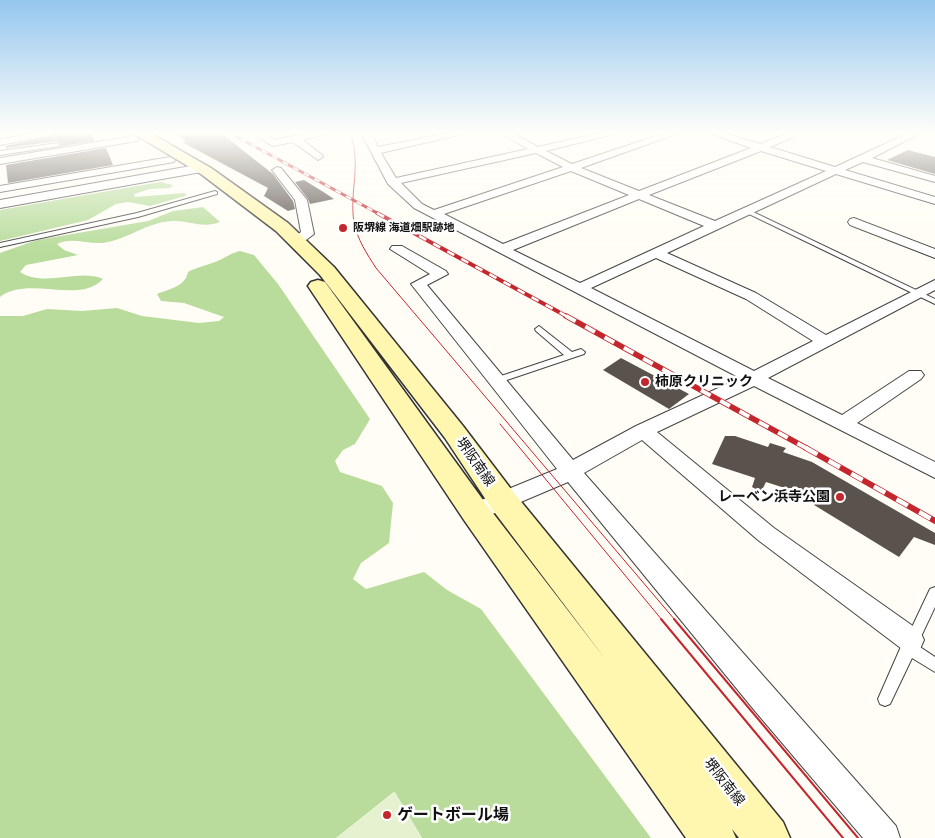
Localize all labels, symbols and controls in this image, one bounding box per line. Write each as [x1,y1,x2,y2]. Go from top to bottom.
place label: 阪堺線 海道畑駅跡地 [353,221,455,235]
marker: 阪堺線 海道畑駅跡地 [337,222,349,234]
place label: 柿原クリニック [655,374,753,390]
marker: 柿原クリニック [639,376,651,388]
street label: 堺阪南線 [452,434,498,490]
place label: レーベン浜寺公園 [718,489,830,505]
marker: レーベン浜寺公園 [834,491,846,503]
street label: 堺阪南線 [700,755,748,809]
place label: ゲートボール場 [397,805,509,825]
marker: ゲートボール場 [381,809,393,821]

